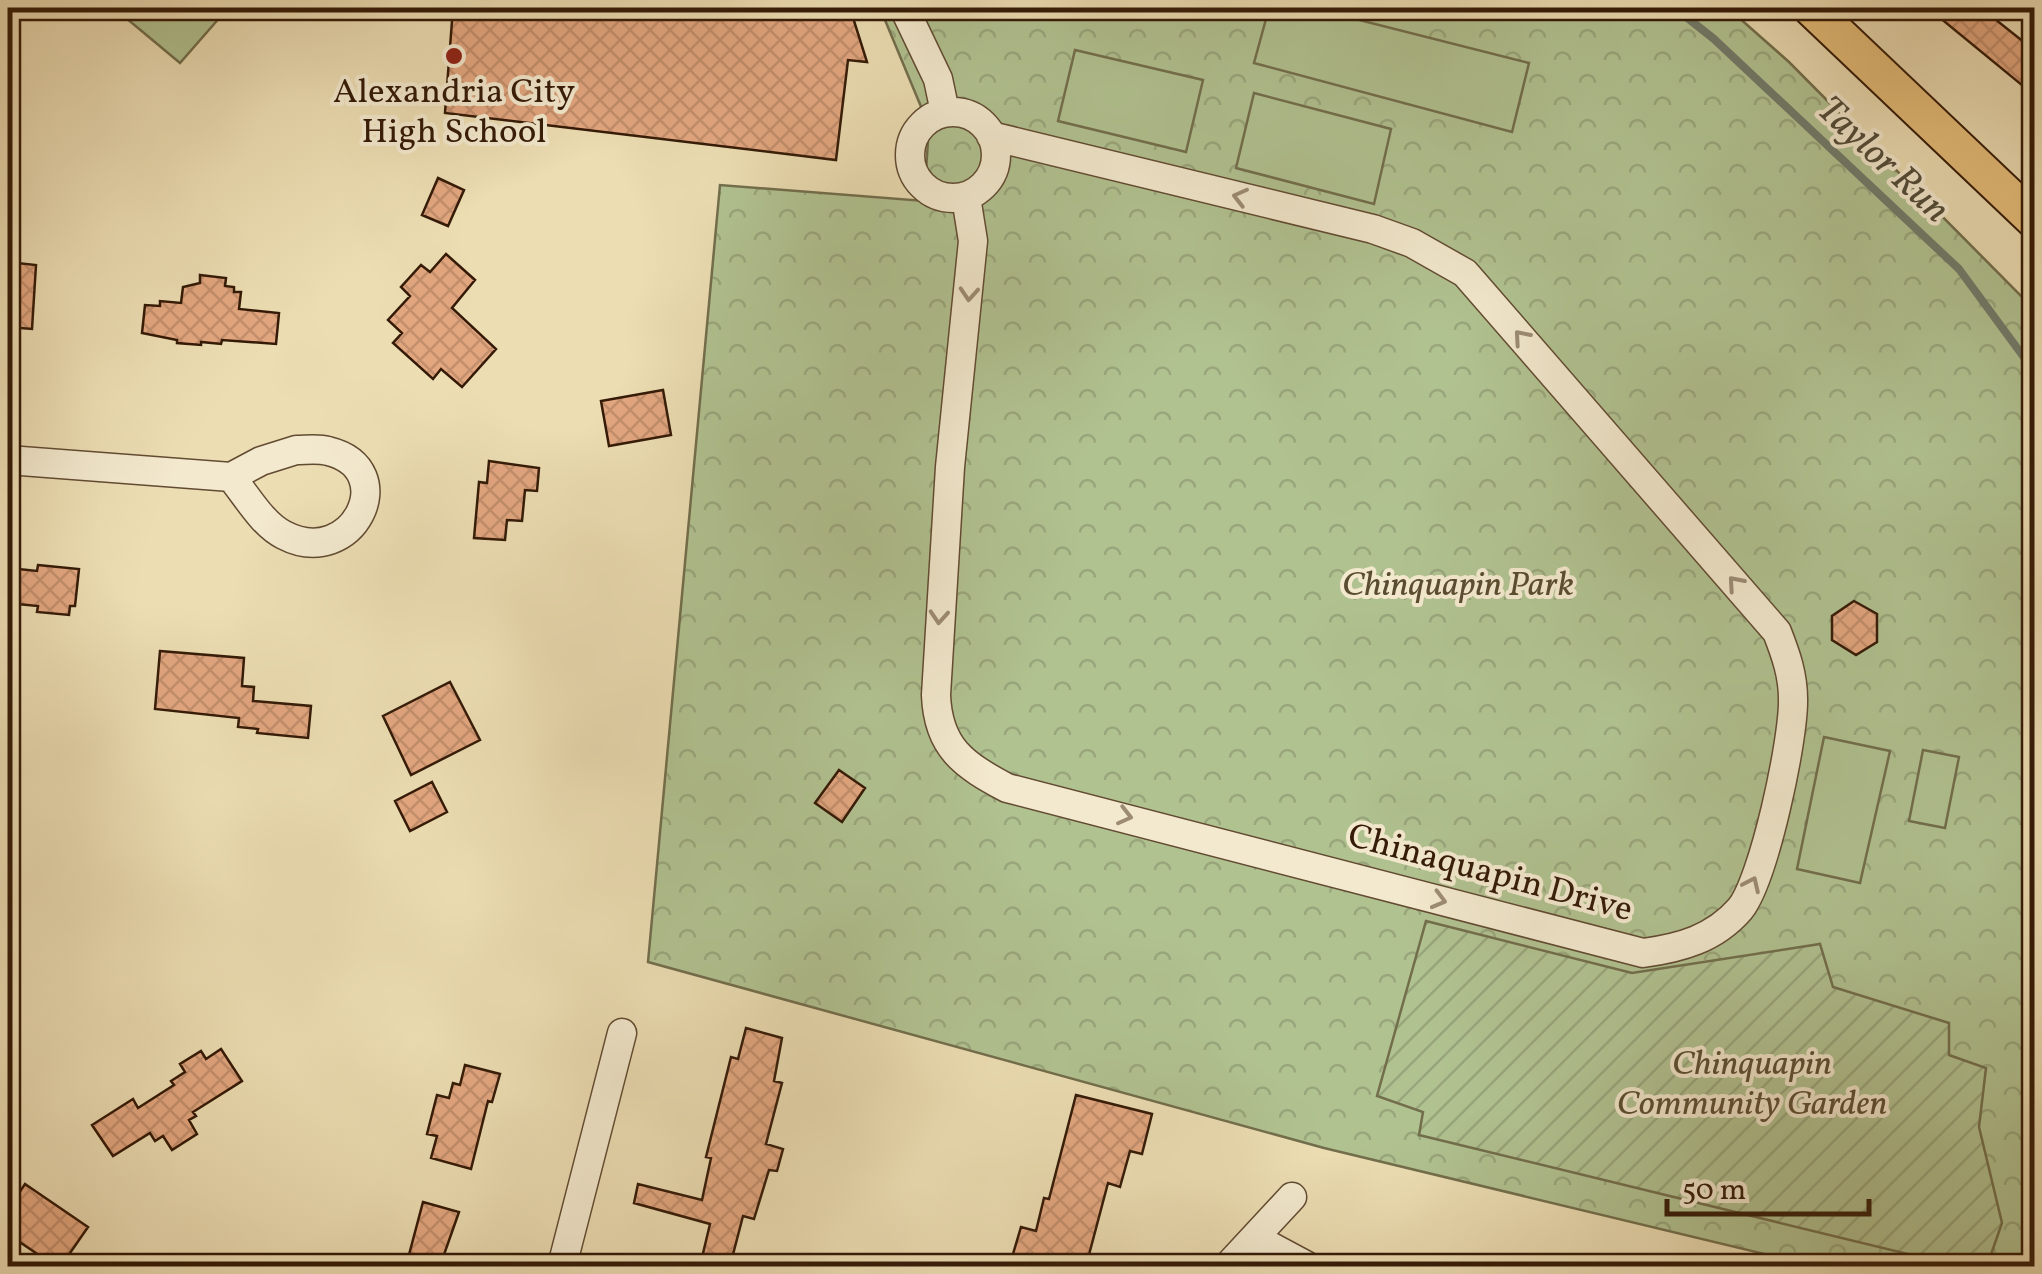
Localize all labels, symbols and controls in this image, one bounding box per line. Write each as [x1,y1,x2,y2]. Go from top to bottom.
marker: Alexandria City High School [443,45,465,67]
place label: Alexandria City High School [333,69,575,157]
water label: Taylor Run [1804,86,1960,236]
one-way arrow [1232,188,1249,209]
one-way arrow [959,286,980,302]
one-way arrow [1515,331,1533,349]
park label: Chinquapin Park [1342,562,1574,610]
one-way arrow [1728,576,1746,595]
one-way arrow [929,610,950,626]
one-way arrow [1116,805,1133,826]
street label: Chinaquapin Drive [1342,813,1638,935]
one-way arrow [1740,876,1760,894]
one-way arrow [1430,888,1447,909]
park label: Chinquapin Community Garden [1617,1041,1887,1129]
scale bar [1667,1154,1870,1216]
text: 50 m [1682,1170,1746,1212]

